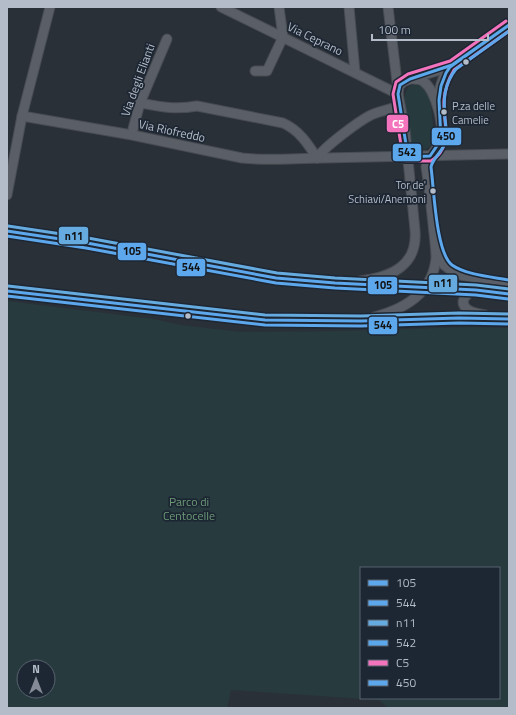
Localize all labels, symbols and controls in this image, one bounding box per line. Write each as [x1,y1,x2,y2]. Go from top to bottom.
scale bar [372,16,488,42]
street label: Via Ceprano [284,17,346,60]
text: 100 m [378,20,411,39]
street label: Via degli Elianti [116,41,159,119]
unlabelled marker [461,57,471,67]
place label: P.za delle Camelie [452,98,495,128]
marker: P.za delle Camelie [439,107,449,117]
street label: Via Riofreddo [137,114,207,147]
line badge: C5 [386,114,409,133]
text: C5 [392,116,404,132]
line badge: 450 [431,127,462,146]
text: 450 [437,128,455,144]
line badge: 542 [392,143,422,162]
text: 542 [398,144,416,160]
place label: Tor de' Schiavi/Anemoni [348,177,426,207]
marker: Tor de' Schiavi/Anemoni [428,186,438,196]
line badge: n11 [58,226,89,245]
text: n11 [65,228,83,244]
line badge: 105 [117,242,147,261]
text: 105 [123,243,141,259]
line badge: 544 [176,258,206,277]
text: 544 [182,259,200,275]
line badge: n11 [428,274,458,293]
text: n11 [434,275,452,291]
line badge: 105 [367,276,398,295]
text: 105 [374,277,392,293]
unlabelled marker [183,311,193,321]
line badge: 544 [368,316,398,335]
text: 544 [374,317,392,333]
park label: Parco di Centocelle [163,492,215,525]
legend [360,567,500,699]
text: 105 [396,573,416,592]
text: 544 [396,593,416,612]
text: n11 [396,613,416,632]
text: 542 [396,633,416,652]
text: C5 [396,653,410,672]
north arrow [16,659,56,699]
text: N [32,661,40,677]
text: 450 [396,673,416,692]

